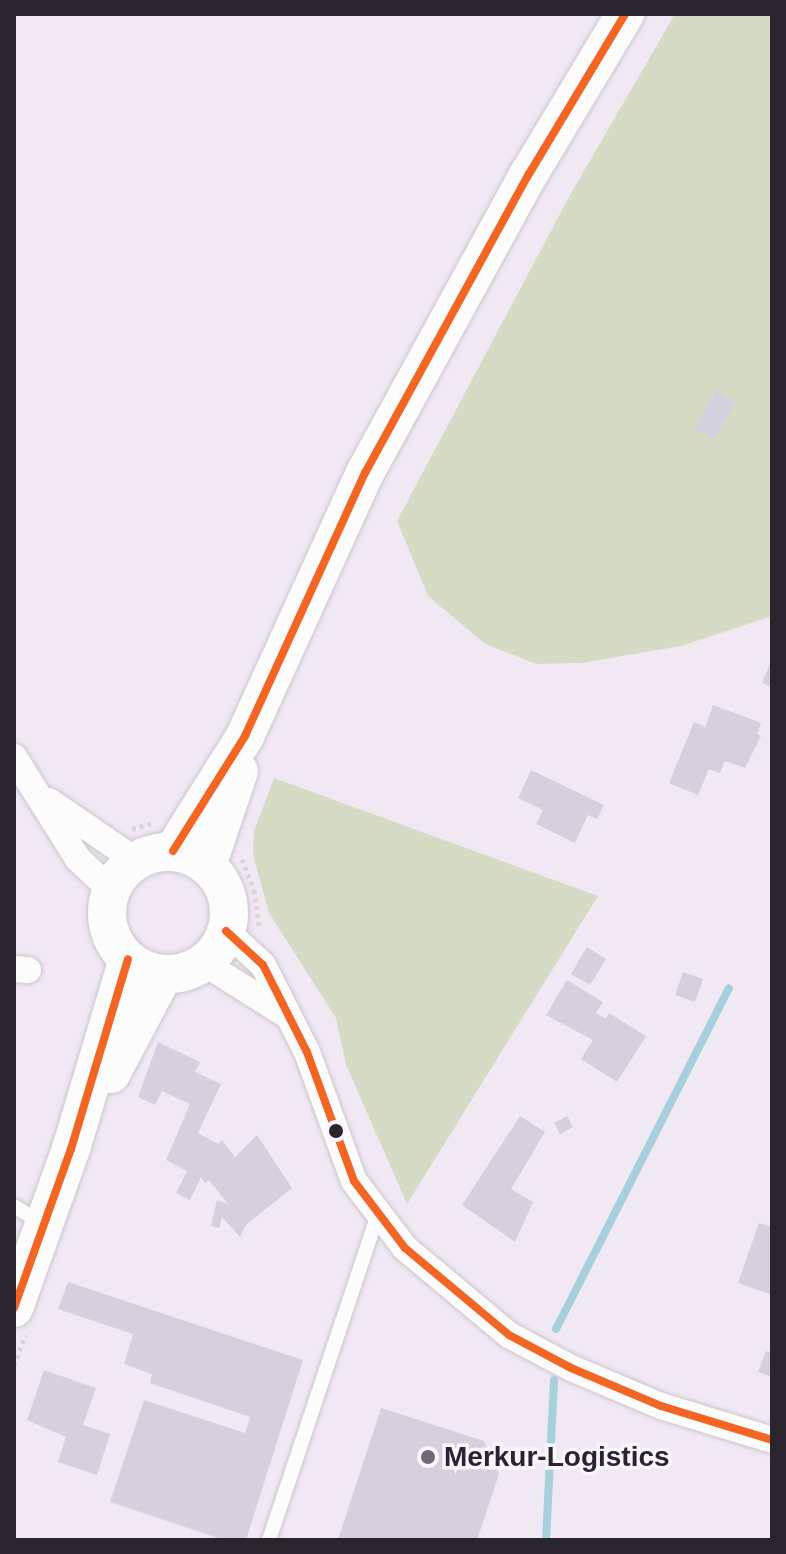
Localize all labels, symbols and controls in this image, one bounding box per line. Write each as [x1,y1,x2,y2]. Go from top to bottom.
unlabelled marker [328,1123,344,1139]
place label: Merkur-Logistics [444,1440,670,1474]
marker: Merkur-Logistics [419,1448,437,1466]

